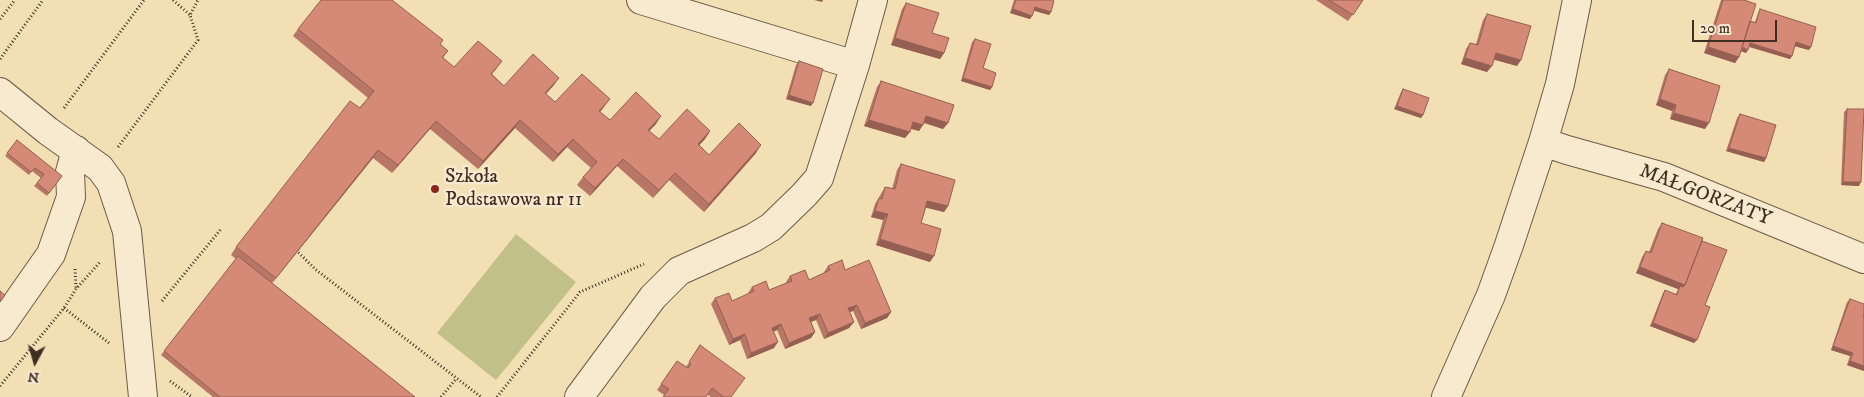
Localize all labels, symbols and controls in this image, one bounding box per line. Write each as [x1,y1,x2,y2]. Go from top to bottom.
scale bar [1694,10,1779,42]
text: 20 m [1700,19,1730,38]
street label: MAŁGORZATY [1636,160,1774,232]
place label: Szkoła Podstawowa nr 11 [445,166,582,213]
marker: Szkoła Podstawowa nr 11 [429,183,441,195]
north arrow [10,337,60,387]
text: N [27,367,40,386]

